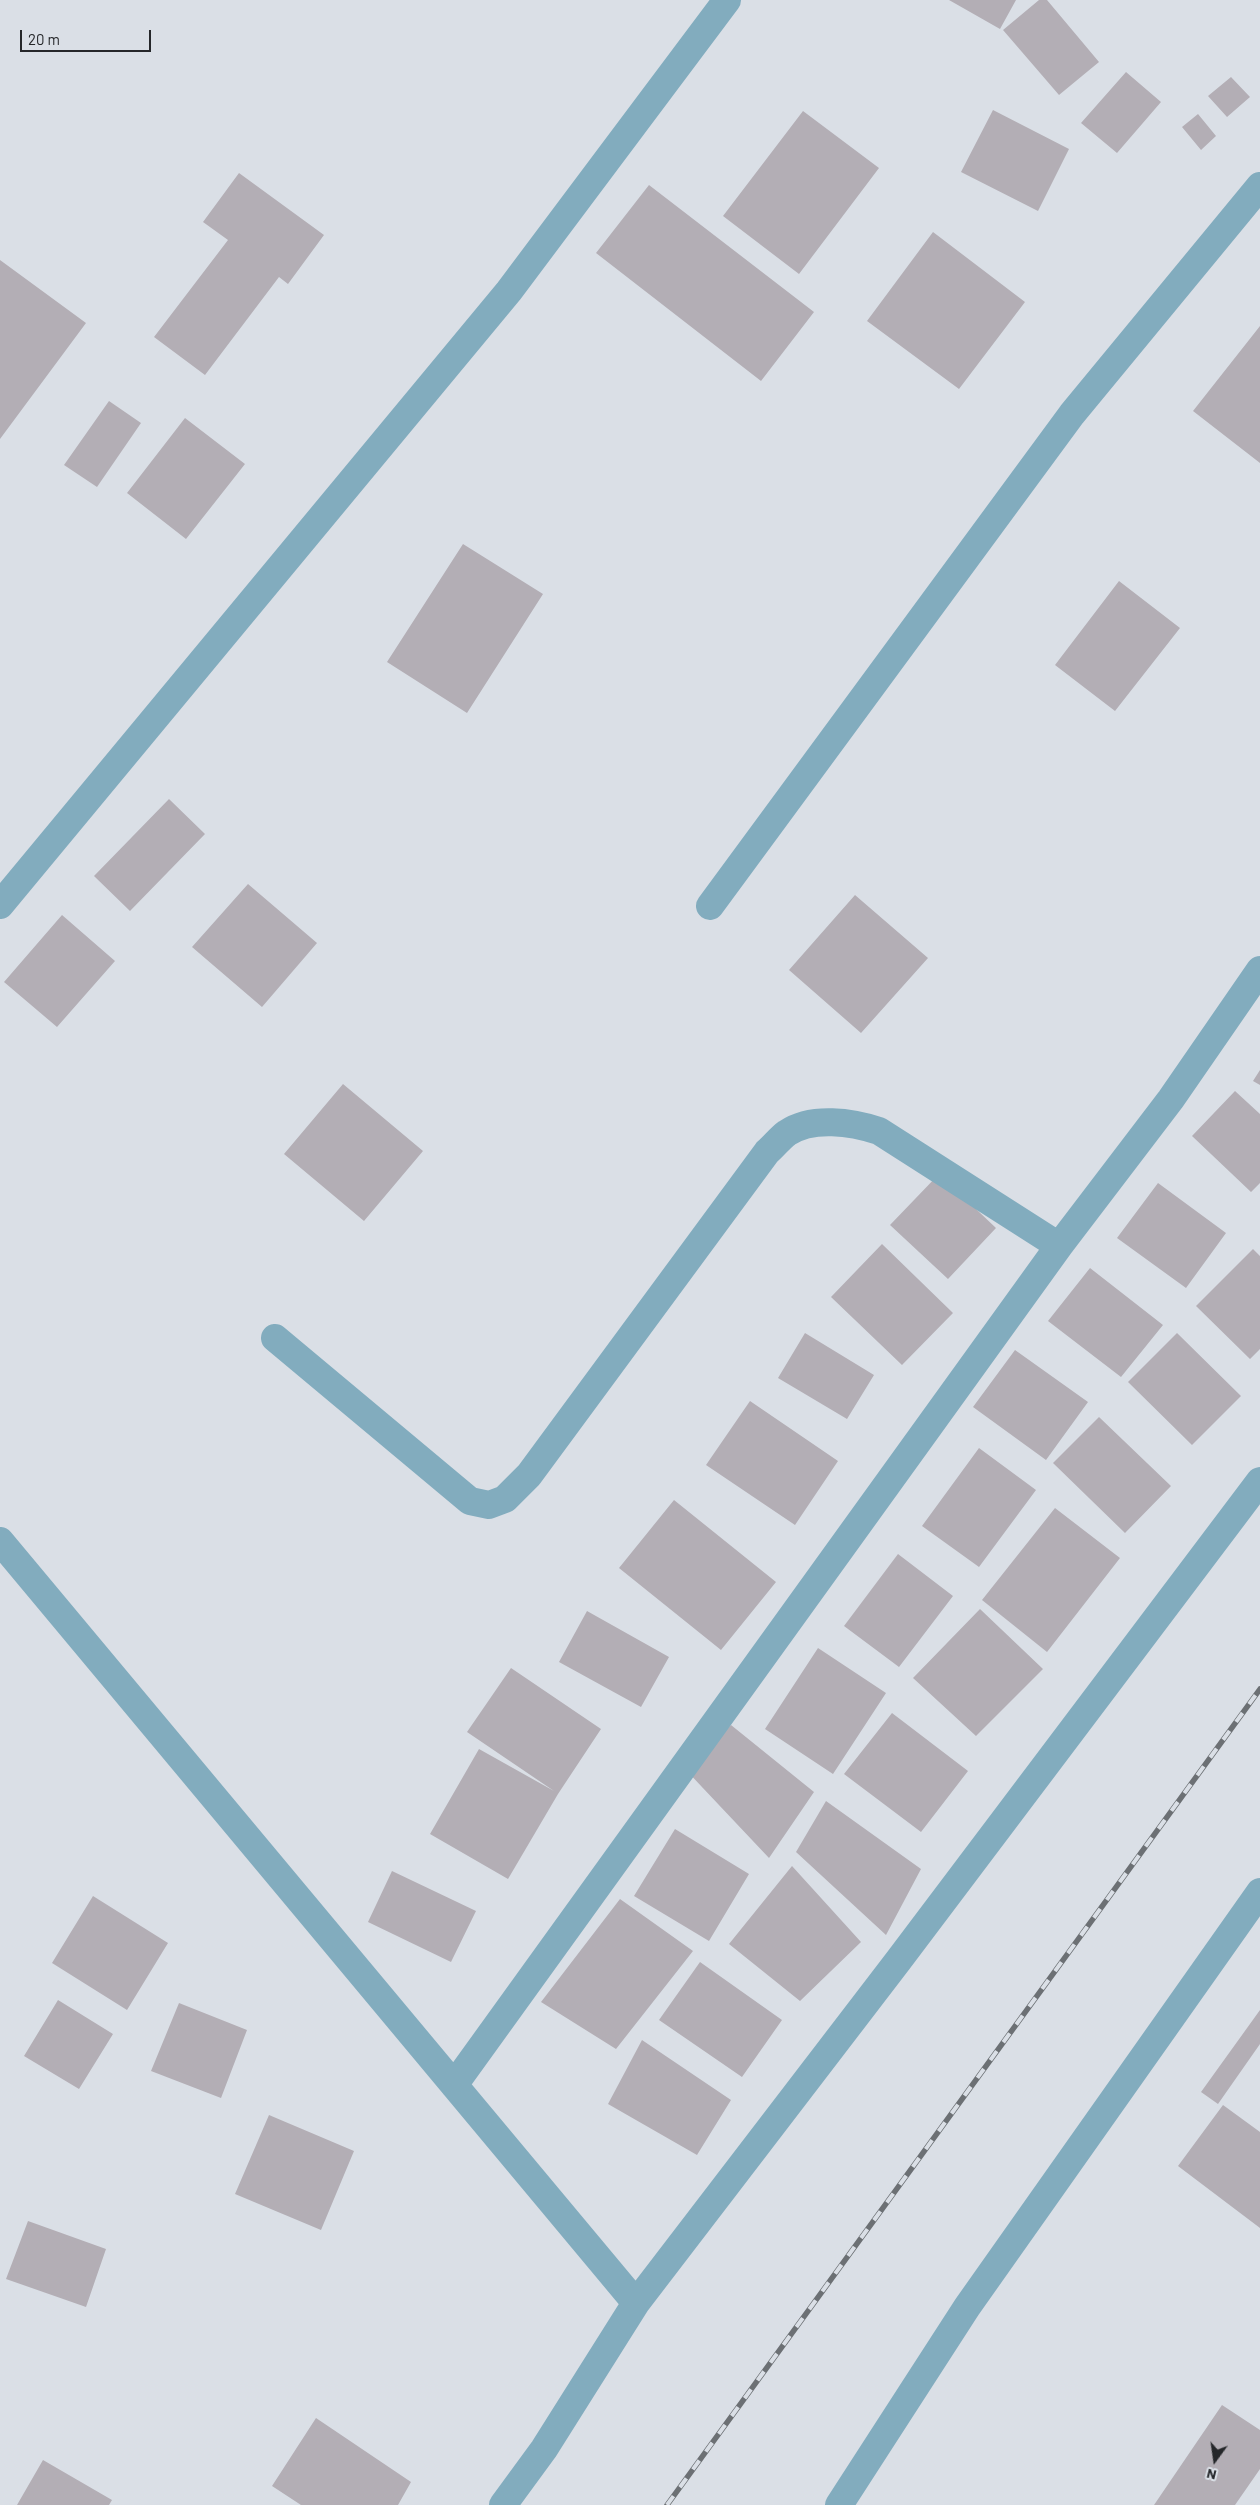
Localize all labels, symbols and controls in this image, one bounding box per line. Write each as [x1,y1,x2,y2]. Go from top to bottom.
scale bar [22,20,154,52]
text: 20 m [28,30,60,48]
north arrow [1190,2435,1240,2485]
text: N [1205,2466,1218,2484]

